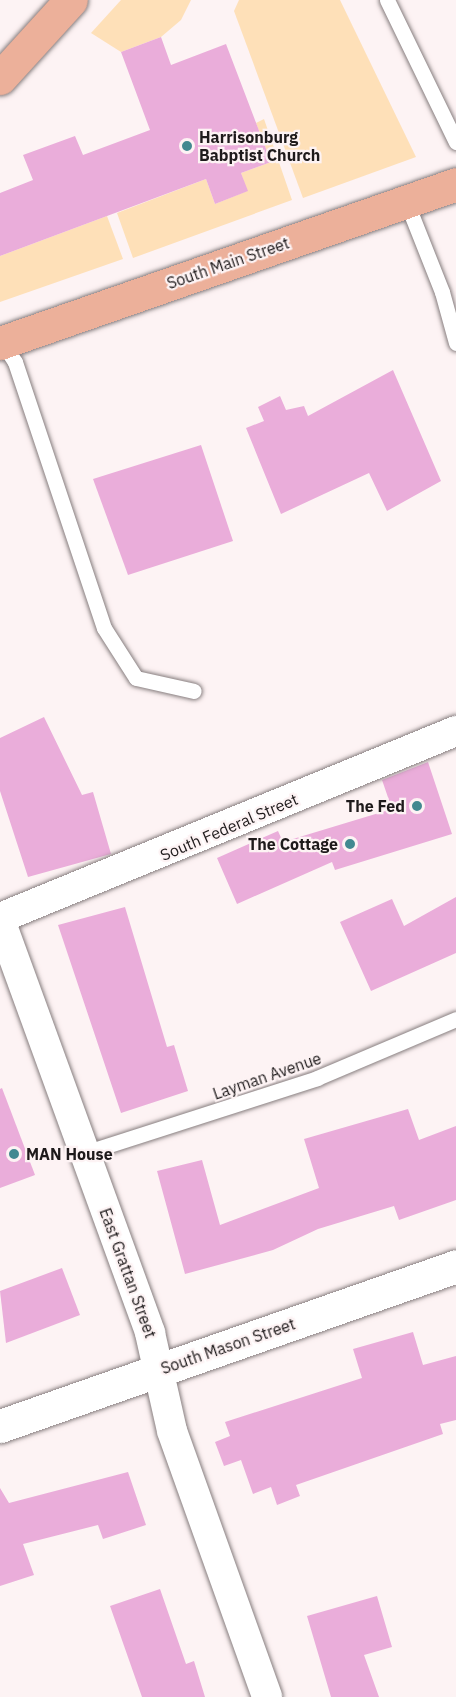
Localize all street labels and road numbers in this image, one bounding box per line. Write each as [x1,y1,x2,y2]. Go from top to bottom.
street label: South Main Street [164,233,292,293]
street label: South Federal Street [157,789,301,865]
street label: Layman Avenue [210,1048,324,1104]
street label: East Grattan Street [96,1205,160,1341]
street label: South Mason Street [158,1314,298,1378]

